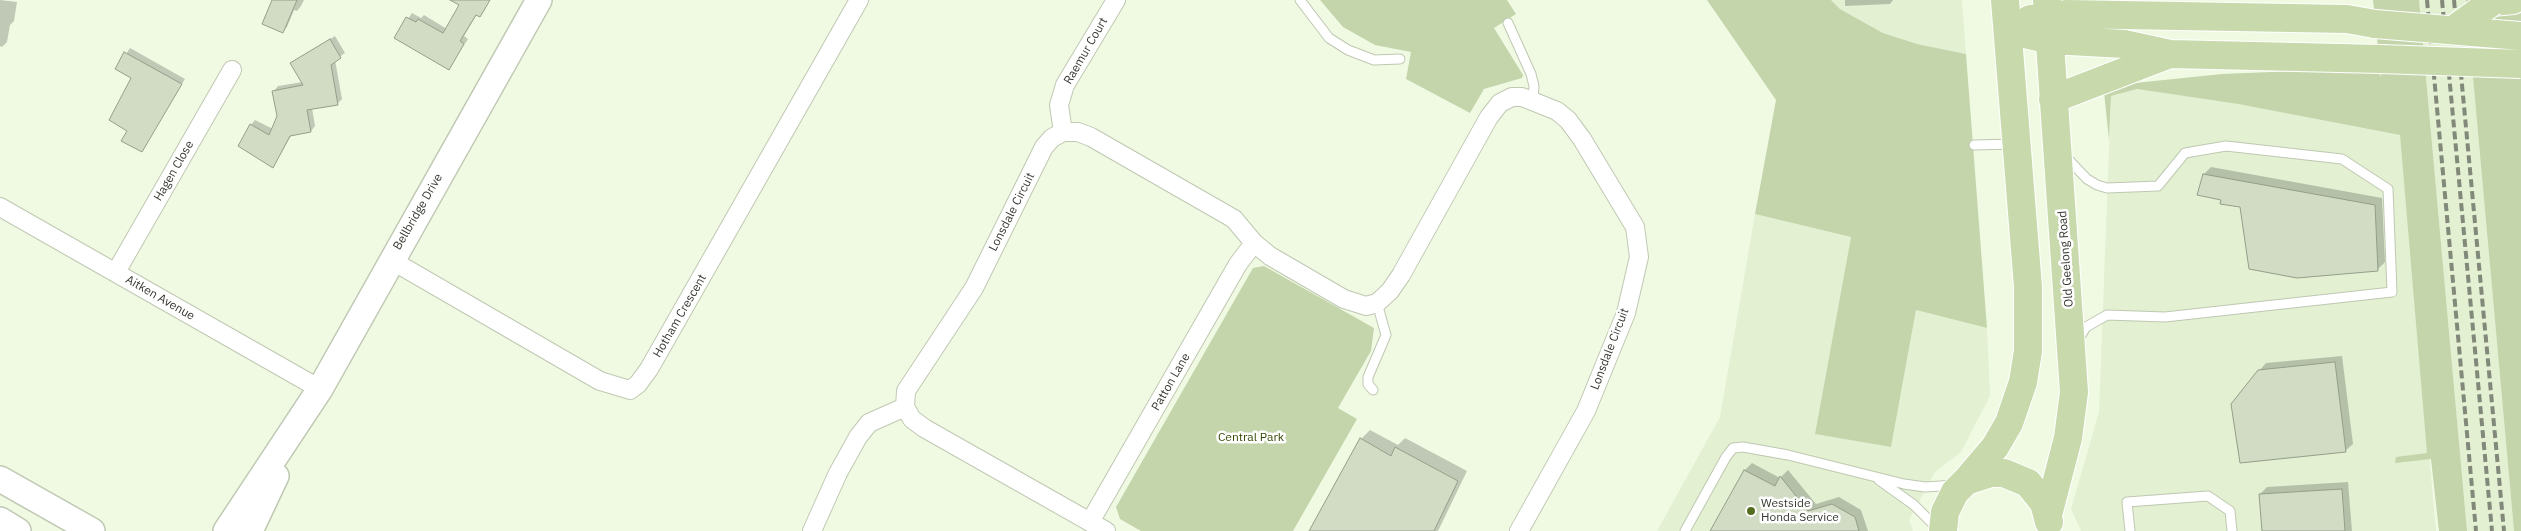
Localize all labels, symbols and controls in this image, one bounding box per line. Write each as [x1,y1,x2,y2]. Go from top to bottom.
street label: Raemur Court [1061,15,1111,87]
street label: Hagen Close [151,138,197,204]
street label: Lonsdale Circuit [986,170,1038,254]
street label: Bellbridge Drive [390,171,446,253]
street label: Old Geelong Road [2055,210,2077,308]
street label: Aitken Avenue [123,272,197,324]
street label: Hotham Crescent [650,272,710,360]
street label: Lonsdale Circuit [1588,306,1632,392]
street label: Patton Lane [1149,351,1193,413]
park label: Central Park [1218,431,1284,445]
place label: Westside Honda Service [1761,497,1839,525]
marker: Westside Honda Service [1745,505,1757,517]

